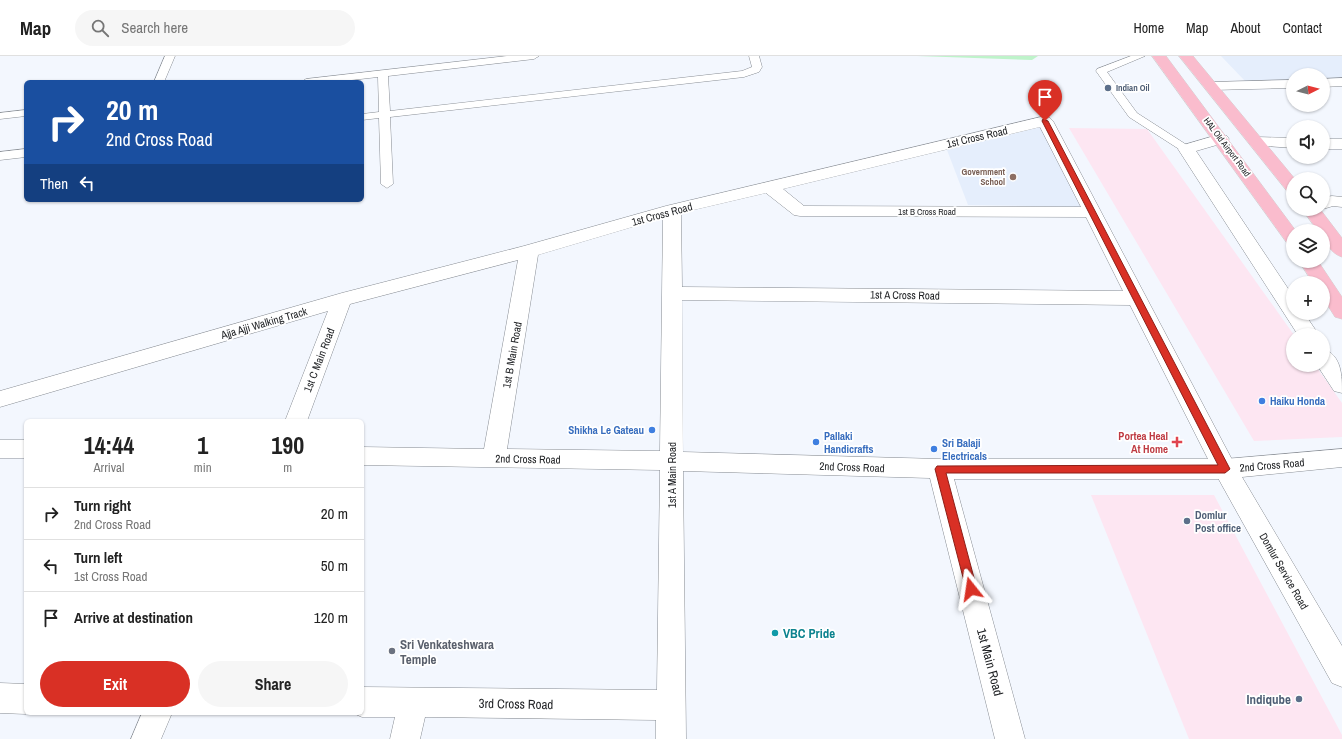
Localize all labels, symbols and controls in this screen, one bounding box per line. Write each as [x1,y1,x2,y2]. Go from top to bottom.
search box [75,10,355,46]
text: Map [20,15,51,41]
icon: search [89,17,111,39]
text: Search here [121,17,188,38]
text: Home [1133,19,1164,37]
text: Map [1186,19,1208,37]
text: About [1230,19,1260,37]
text: Contact [1282,19,1322,37]
north arrow [1286,68,1330,112]
map controls [1286,68,1330,372]
pin [1028,80,1062,121]
place label: Indian Oil [1116,82,1150,94]
marker: Indian Oil [1103,83,1113,93]
icon: arrive [1034,86,1056,108]
text: 20 m [106,91,158,129]
icon: right [40,96,92,148]
street label: HAL Old Airport Road [1201,115,1253,179]
button: sound [1286,120,1330,164]
street label: 1st Cross Road [945,123,1009,151]
text: 2nd Cross Road [106,127,213,152]
place label: Government School [962,166,1006,188]
icon: left [76,172,98,194]
marker: Government School [1008,172,1018,182]
button: search [1286,172,1330,216]
text: Then [40,173,68,194]
street label: 1st Cross Road [630,199,694,229]
street label: 1st B Cross Road [898,206,956,218]
button: layers [1286,224,1330,268]
button: + [1286,276,1330,320]
street label: 1st A Cross Road [870,287,940,303]
street label: Ajja Ajji Walking Track [218,304,309,342]
street label: 1st B Main Road [499,321,525,389]
street label: 1st C Main Road [300,326,338,394]
button: − [1286,328,1330,372]
place label: Haiku Honda [1270,394,1325,408]
marker: Haiku Honda [1257,396,1267,406]
place label: Shikha Le Gateau [568,423,644,437]
marker: Shikha Le Gateau [647,425,657,435]
text: 14:44 [84,429,134,461]
text: 1 [197,429,208,461]
text: 190 [271,429,304,461]
place label: Pallaki Handicrafts [824,429,874,456]
place label: Portea Heal At Home [1118,429,1168,456]
place label: Sri Balaji Electricals [942,436,987,463]
marker: Portea Heal At Home [1171,436,1183,448]
marker: Pallaki Handicrafts [811,437,821,447]
street label: 1st A Main Road [665,442,679,508]
marker: Sri Balaji Electricals [929,444,939,454]
street label: 2nd Cross Road [495,451,561,467]
street label: 2nd Cross Road [1239,455,1305,475]
text: Arrival [94,459,124,476]
text: min [194,459,212,476]
text: m [283,459,292,476]
street label: 2nd Cross Road [819,459,885,475]
text: Turn right [74,495,131,516]
icon: right [40,503,62,525]
text: 20 m [321,503,348,524]
place label: Domlur Post office [1195,508,1241,535]
text: 2nd Cross Road [74,516,151,533]
marker: Domlur Post office [1182,516,1192,526]
street label: Domlur Service Road [1256,530,1312,612]
text: Turn left [74,547,122,568]
icon: left [40,555,62,577]
text: 50 m [321,555,348,576]
text: 1st Cross Road [74,568,147,585]
position arrow [950,568,992,610]
icon: arrive [40,607,62,629]
text: Arrive at destination [74,607,193,628]
text: 120 m [314,607,348,628]
place label: VBC Pride [783,625,835,642]
street label: 1st Main Road [973,626,1007,698]
marker: VBC Pride [770,628,780,638]
place label: Sri Venkateshwara Temple [400,636,494,668]
marker: Sri Venkateshwara Temple [387,646,397,656]
button: Exit [40,661,190,707]
button: Share [198,661,348,707]
place label: Indiqube [1247,691,1291,708]
marker: Indiqube [1294,694,1304,704]
street label: 3rd Cross Road [479,695,554,713]

